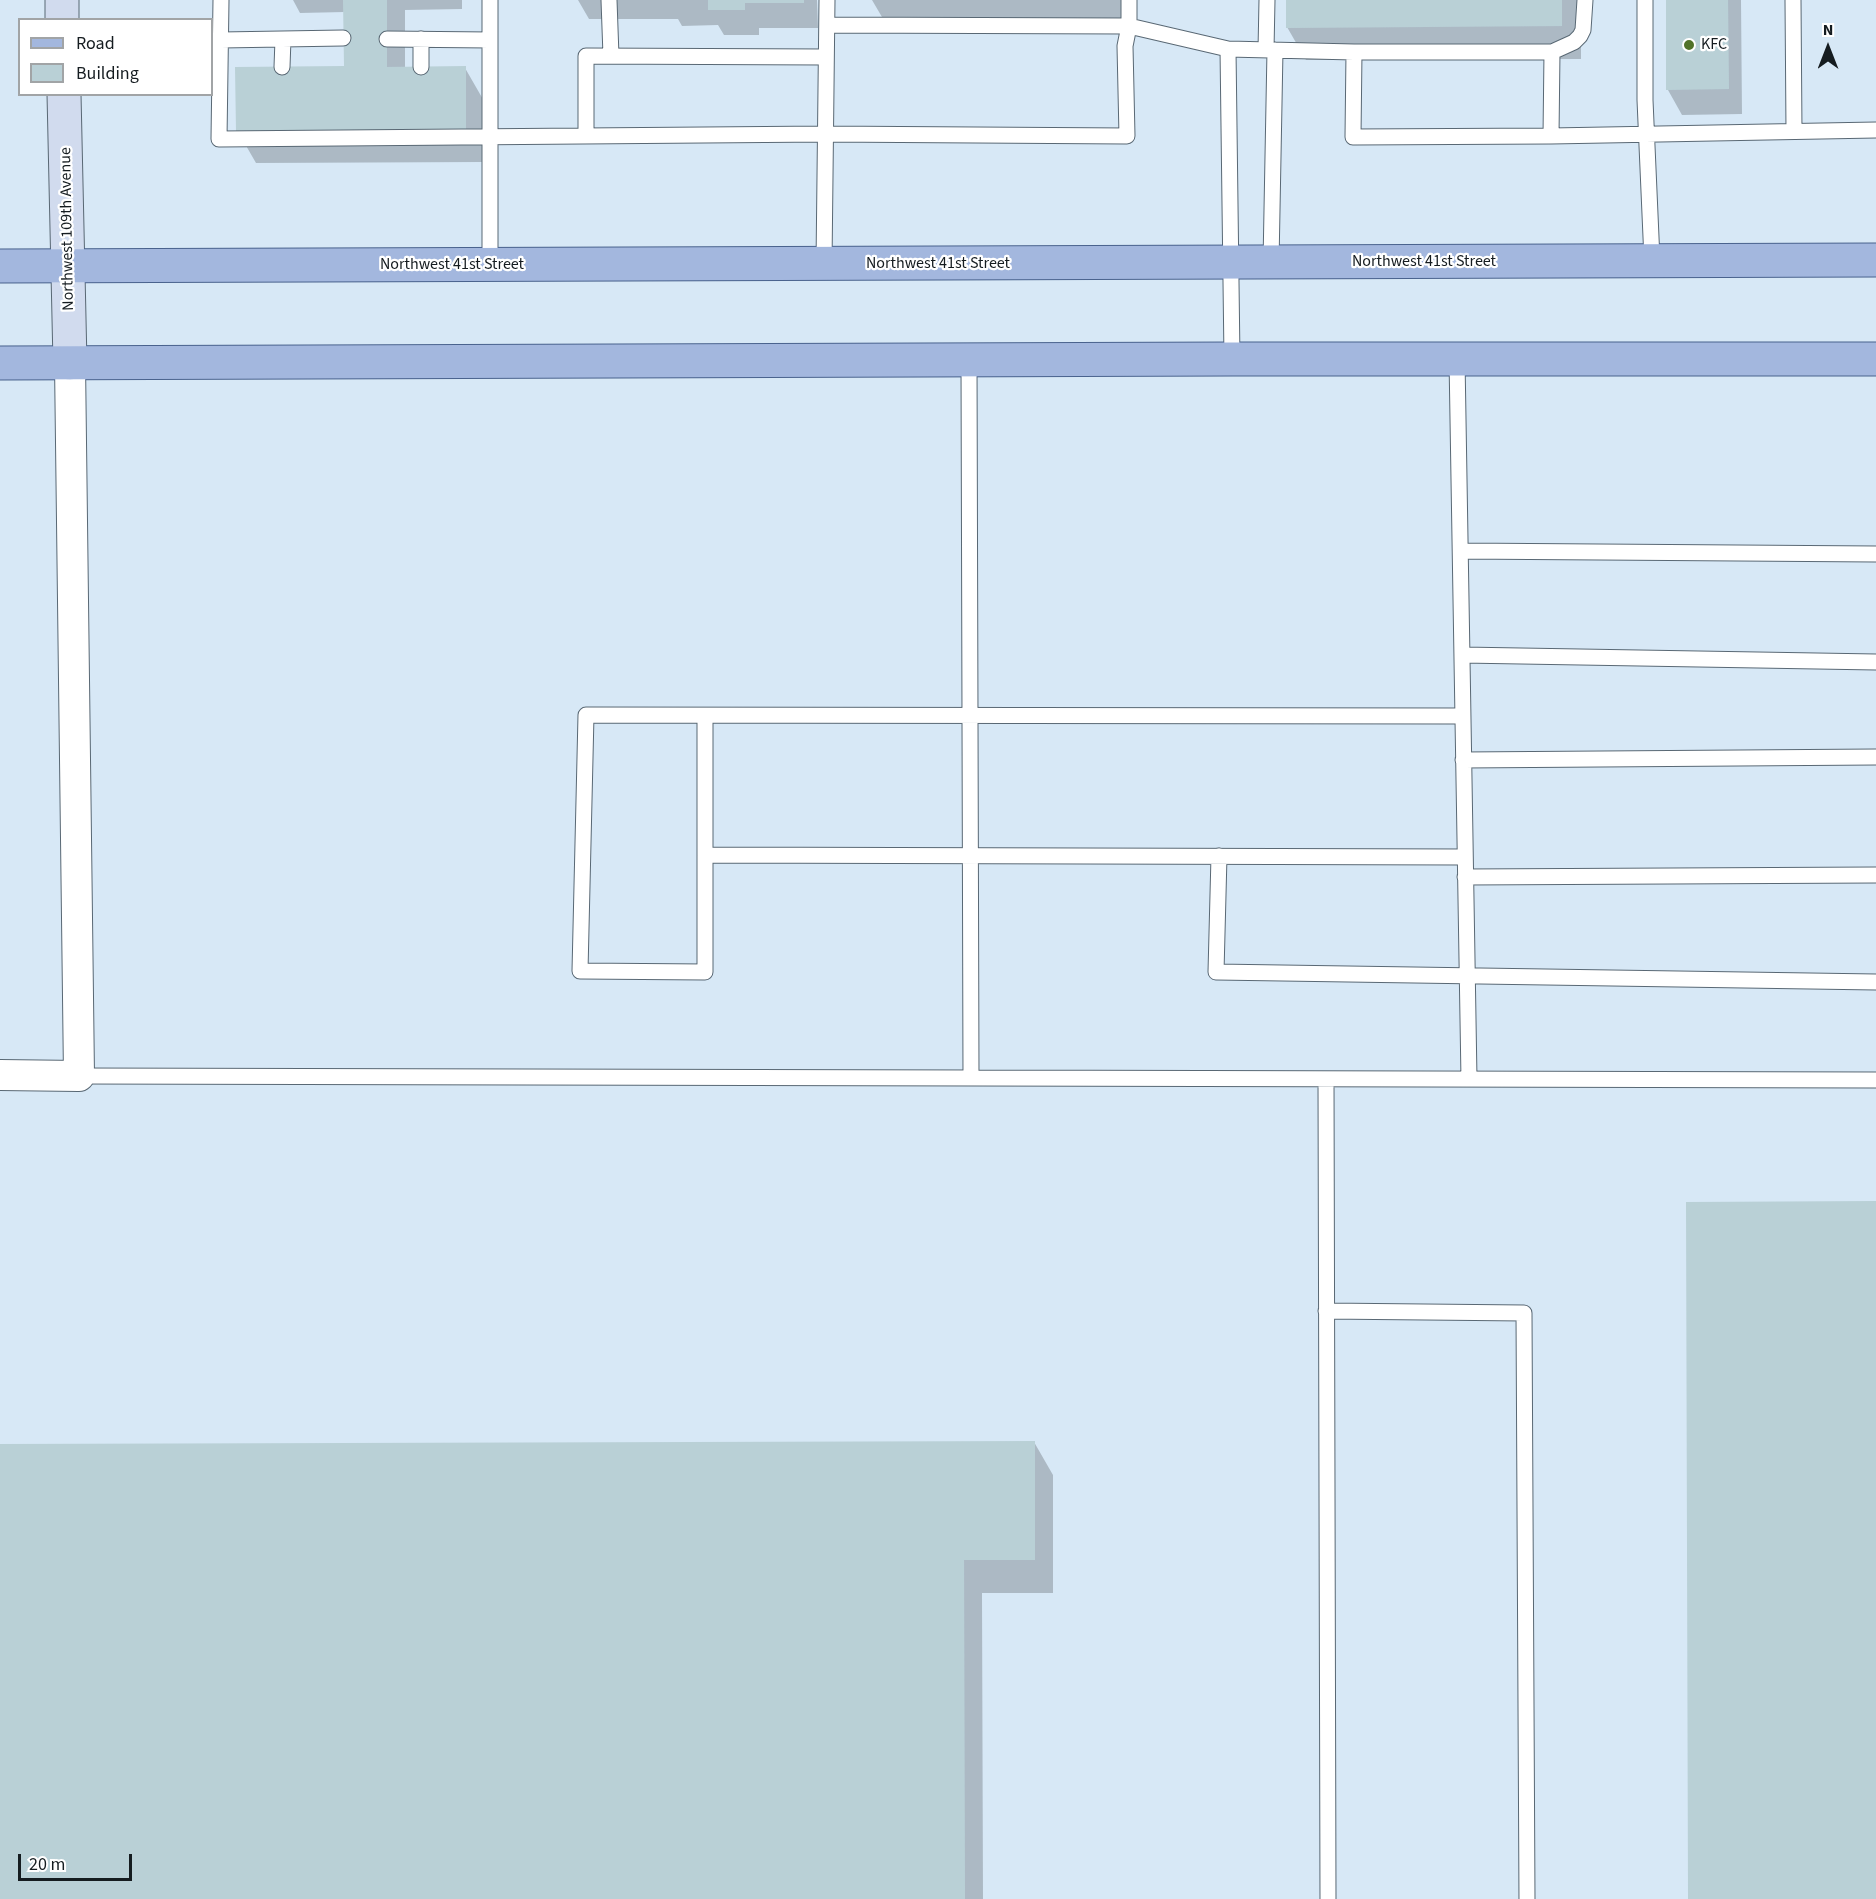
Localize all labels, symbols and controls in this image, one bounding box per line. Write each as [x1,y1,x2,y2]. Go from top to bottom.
legend [18,18,213,96]
north arrow [1798,18,1858,78]
text: N [1823,19,1833,41]
text: Road [76,31,115,56]
place label: KFC [1701,35,1727,55]
marker: KFC [1682,38,1696,52]
text: Building [76,61,139,86]
street label: Northwest 109th Avenue [57,147,79,311]
street label: Northwest 41st Street [1352,252,1496,272]
street label: Northwest 41st Street [866,254,1010,274]
street label: Northwest 41st Street [380,255,524,275]
scale bar [21,1842,135,1880]
text: 20 m [29,1852,65,1877]

